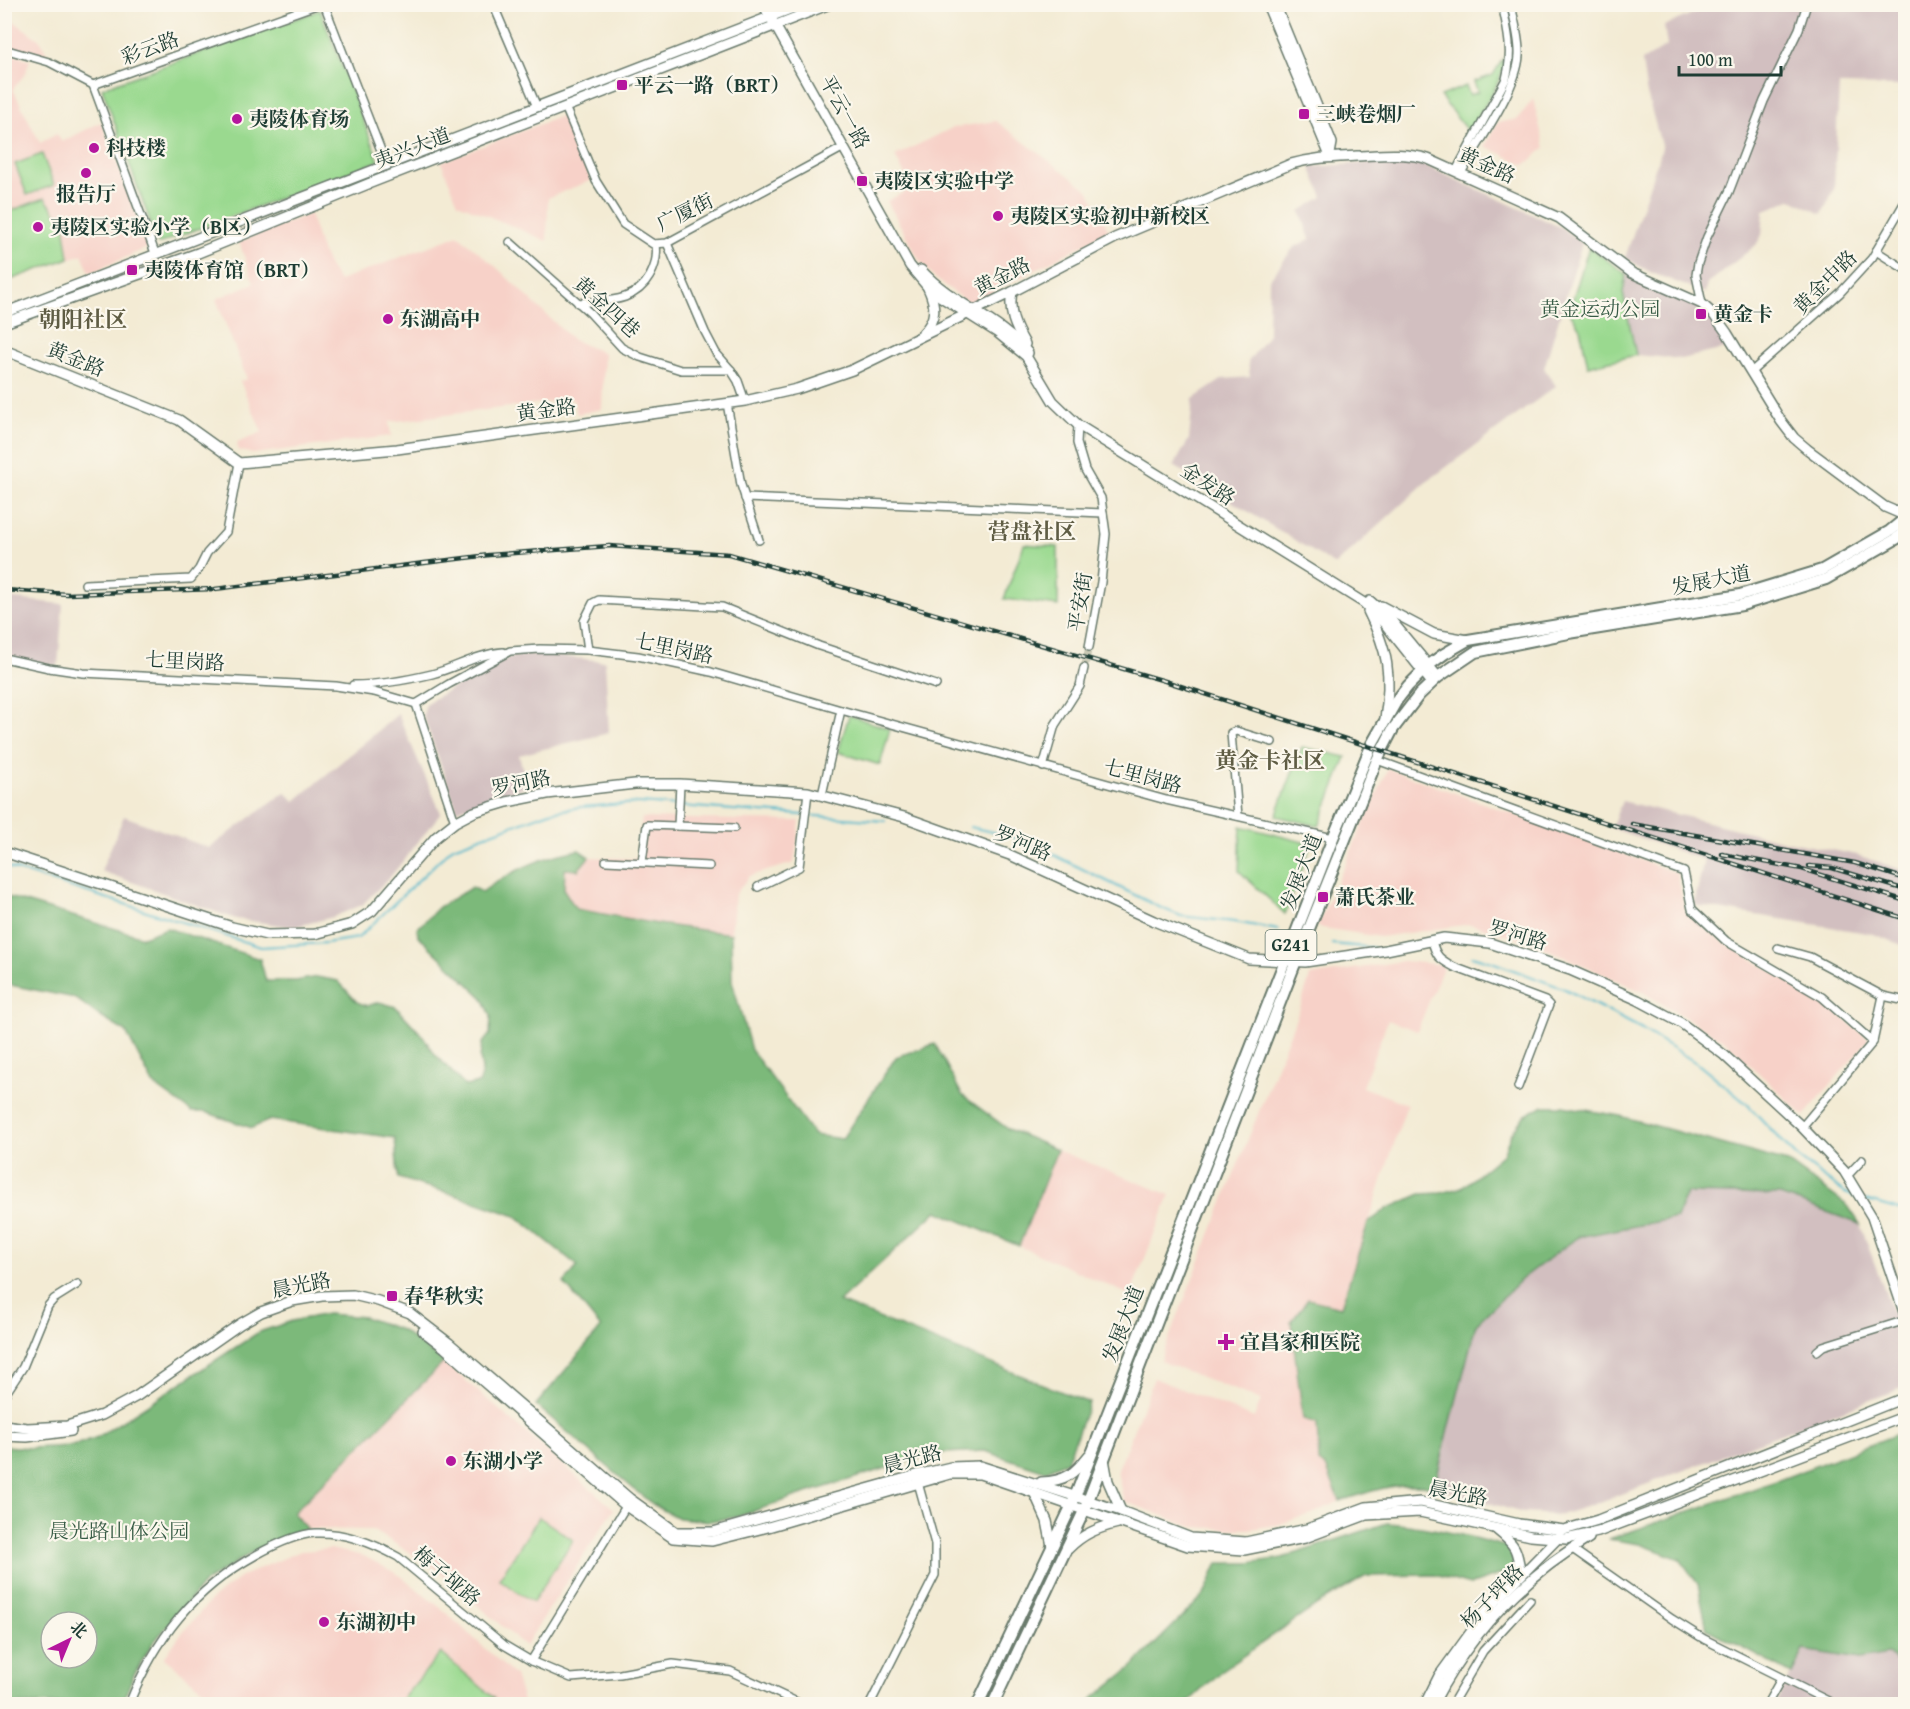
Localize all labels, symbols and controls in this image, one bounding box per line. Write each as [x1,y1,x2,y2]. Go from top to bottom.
street label: 彩云路 [117,24,183,71]
scale bar [1679,39,1781,77]
text: 100 m [1688,46,1733,73]
place label: 平云一路（BRT） [634,70,790,99]
street label: 平云一路 [813,70,878,154]
marker: 平云一路（BRT） [615,78,629,92]
place label: 三峡卷烟厂 [1316,99,1416,128]
place label: 夷陵体育场 [249,104,349,133]
marker: 三峡卷烟厂 [1297,107,1311,121]
marker: 夷陵体育场 [230,112,244,126]
street label: 夷兴大道 [369,120,454,175]
place label: 科技楼 [106,133,166,162]
street label: 黄金路 [1454,139,1521,190]
marker: 科技楼 [87,141,101,155]
marker: 报告厅 [79,166,93,180]
place label: 夷陵区实验中学 [874,166,1014,195]
marker: 夷陵区实验中学 [855,174,869,188]
place label: 报告厅 [56,179,116,208]
street label: 广厦街 [651,185,718,238]
place label: 夷陵区实验初中新校区 [1010,201,1210,230]
marker: 夷陵区实验初中新校区 [991,209,1005,223]
place label: 夷陵区实验小学（B区） [50,212,262,241]
marker: 夷陵区实验小学（B区） [31,220,45,234]
street label: 黄金中路 [1786,243,1863,320]
street label: 黄金路 [968,249,1035,302]
place label: 夷陵体育馆（BRT） [144,255,320,284]
marker: 夷陵体育馆（BRT） [125,263,139,277]
street label: 黄金四巷 [568,269,647,344]
park label: 黄金运动公园 [1540,294,1660,323]
place label: 黄金卡 [1713,299,1773,328]
district label: 朝阳社区 [39,303,127,335]
place label: 东湖高中 [400,304,480,333]
marker: 黄金卡 [1694,307,1708,321]
marker: 东湖高中 [381,312,395,326]
street label: 黄金路 [43,334,109,383]
street label: 黄金路 [514,391,578,428]
street label: 金发路 [1175,455,1241,512]
district label: 营盘社区 [988,515,1076,547]
street label: 发展大道 [1669,558,1753,601]
street label: 平安街 [1060,570,1099,634]
street label: 七里岗路 [632,625,716,670]
street label: 七里岗路 [144,644,226,677]
district label: 黄金卡社区 [1215,744,1325,776]
street label: 七里岗路 [1101,751,1186,800]
street label: 罗河路 [489,762,553,803]
street label: 罗河路 [990,817,1056,868]
street label: 发展大道 [1273,829,1328,914]
place label: 萧氏茶业 [1335,882,1415,911]
marker: 萧氏茶业 [1316,890,1330,904]
street label: 罗河路 [1485,912,1551,957]
road number: G241 [1266,930,1316,960]
street label: 晨光路 [269,1265,333,1304]
place label: 春华秋实 [404,1281,484,1310]
street label: 发展大道 [1095,1281,1150,1366]
marker: 春华秋实 [385,1289,399,1303]
place label: 宜昌家和医院 [1240,1327,1360,1356]
marker: 宜昌家和医院 [1217,1333,1235,1351]
street label: 晨光路 [879,1437,944,1480]
place label: 东湖小学 [463,1446,543,1475]
marker: 东湖小学 [444,1454,458,1468]
street label: 晨光路 [1426,1473,1490,1512]
park label: 晨光路山体公园 [49,1516,189,1545]
street label: 梅子垭路 [407,1539,487,1612]
street label: 杨子坪路 [1453,1557,1530,1634]
place label: 东湖初中 [336,1607,416,1636]
north arrow [39,1610,99,1670]
text: 北 [65,1615,93,1643]
marker: 东湖初中 [317,1615,331,1629]

